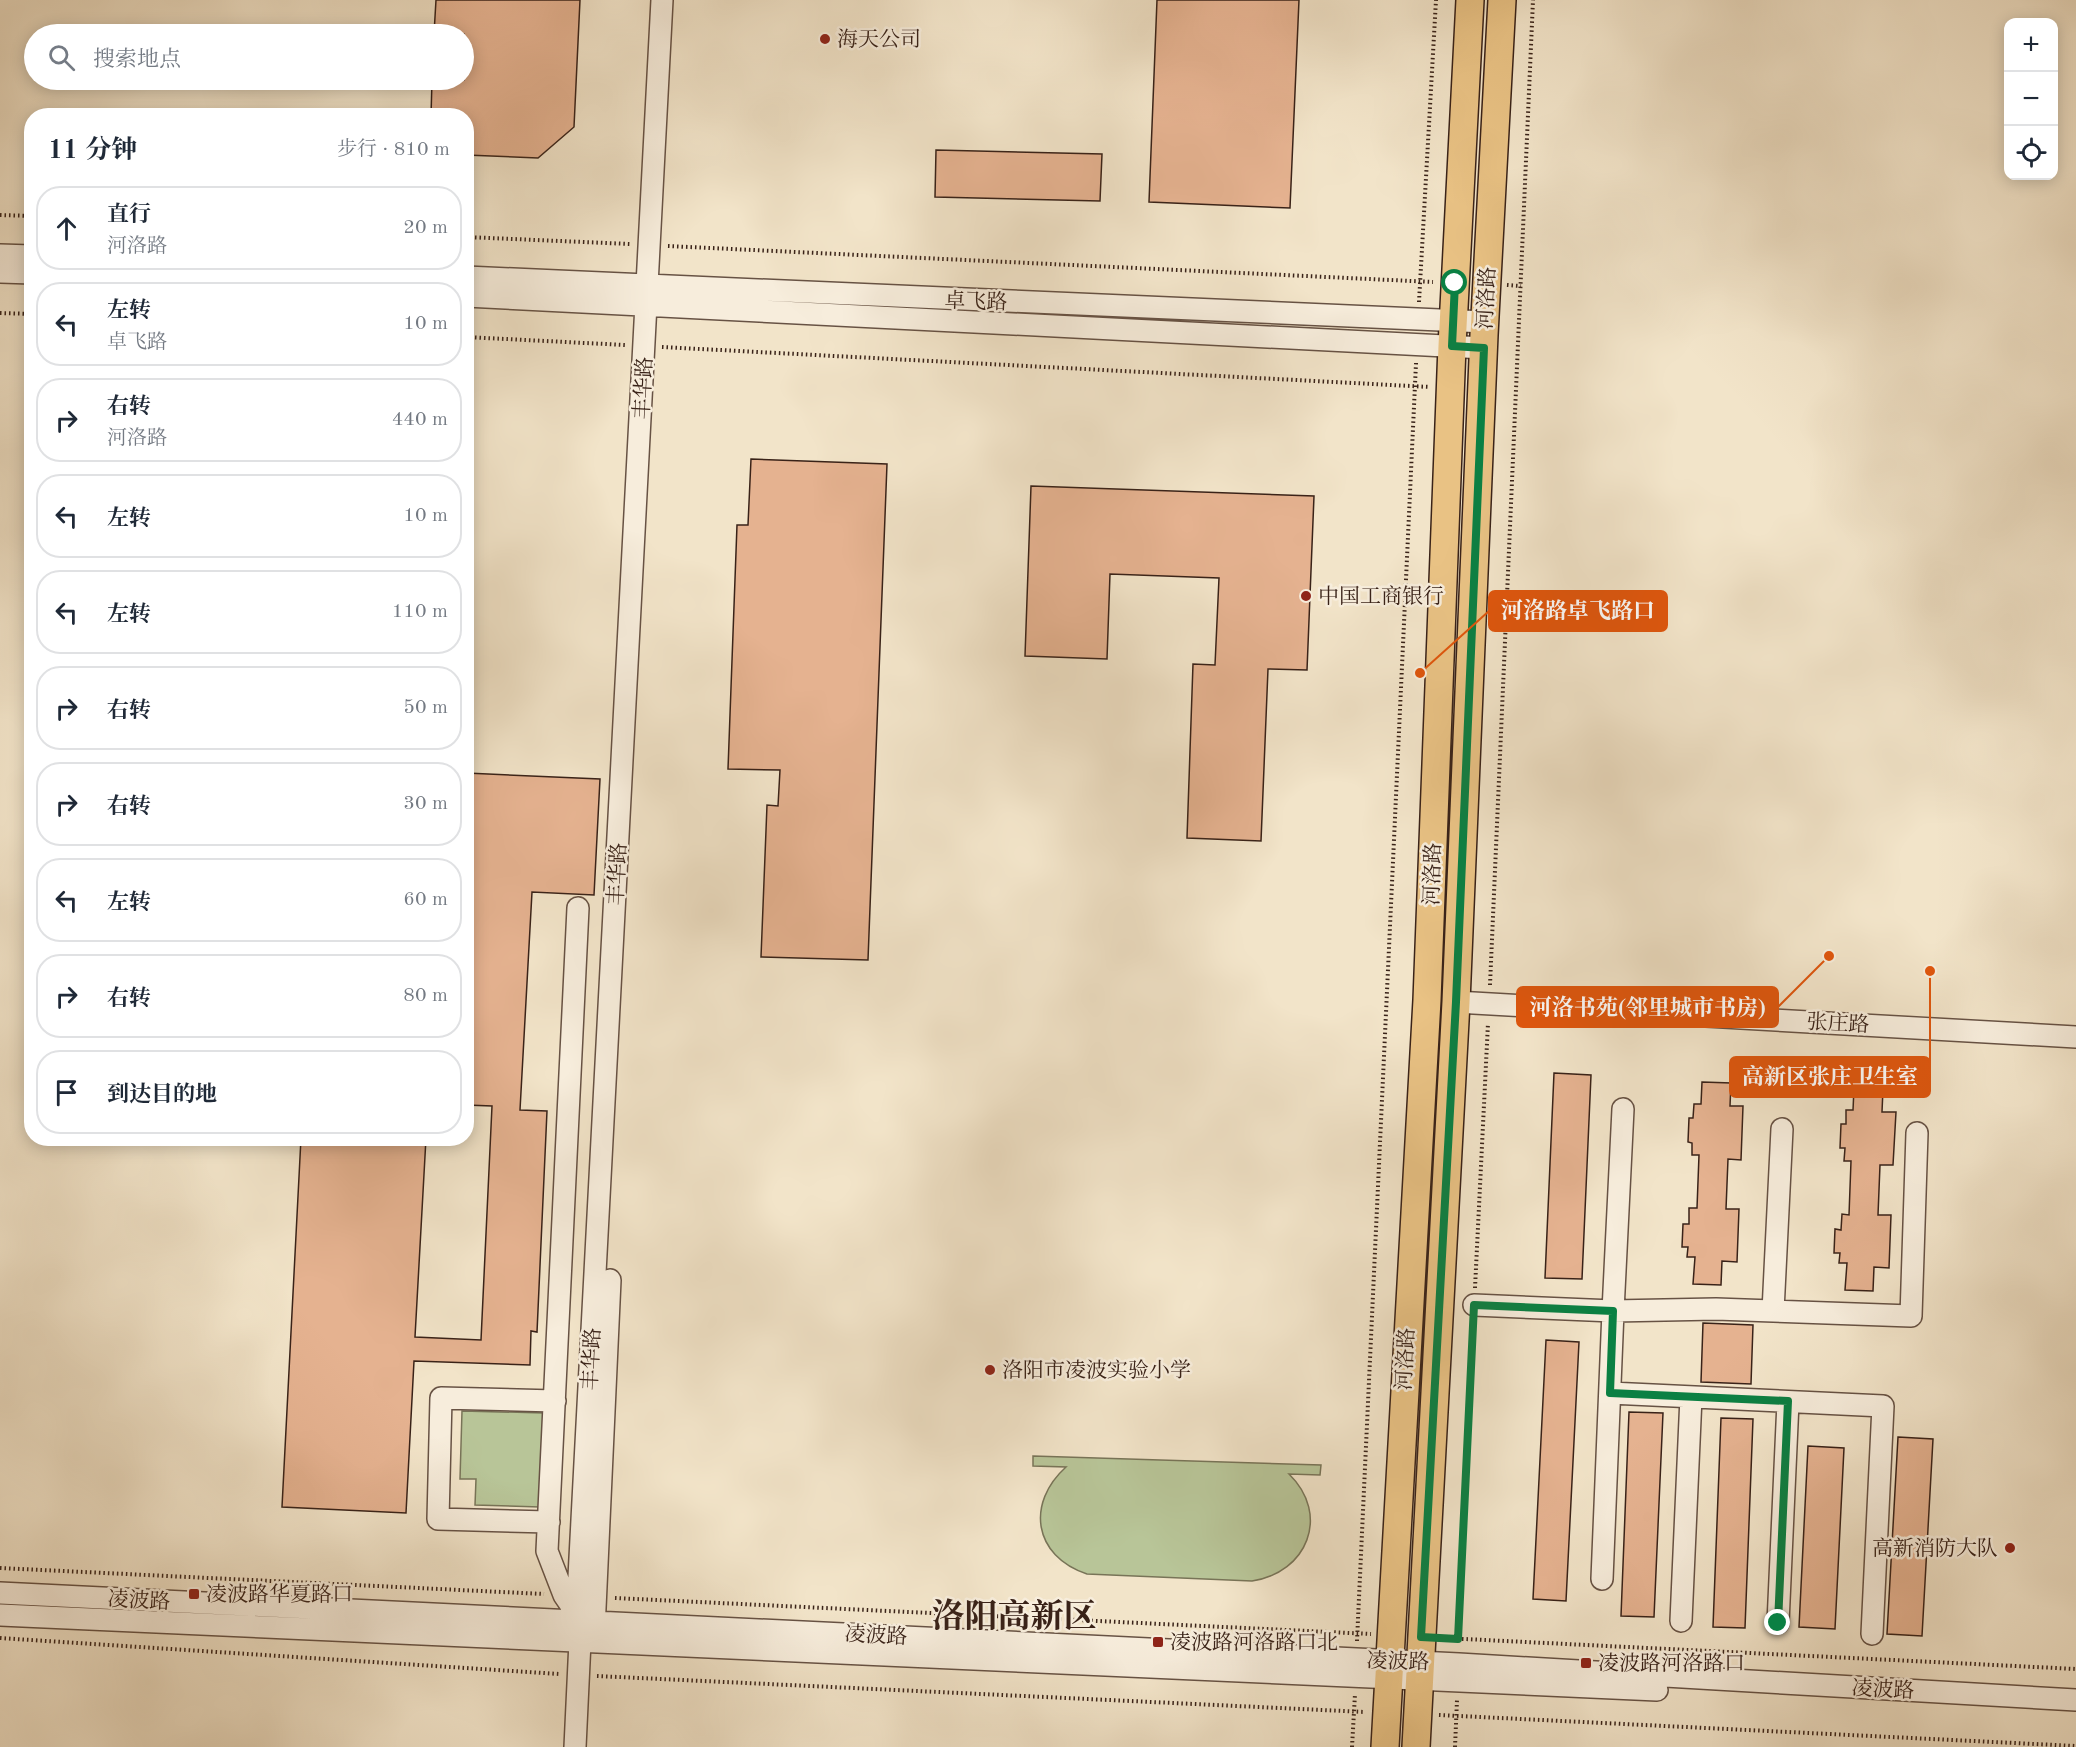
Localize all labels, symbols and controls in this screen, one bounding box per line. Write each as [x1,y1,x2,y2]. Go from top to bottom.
map controls [2004,18,2058,180]
button: + [2004,18,2058,72]
search box [24,24,474,90]
place label: 海天公司 [837,28,921,51]
marker: 海天公司 [818,32,832,46]
icon: search [45,41,78,74]
text: 搜索地点 [93,49,181,71]
button: − [2004,72,2058,126]
button: locate [2004,126,2058,180]
text: 11 分钟 [48,138,137,164]
text: 步行 · 810 m [337,140,450,160]
text: 直行 [107,204,151,226]
icon: ahead [50,212,83,245]
text: 20 m [403,218,448,238]
text: 河洛路 [107,237,167,257]
street label: 河洛路 [1473,266,1500,330]
route start [1441,269,1467,295]
street label: 卓飞路 [944,289,1008,314]
text: 左转 [107,300,151,322]
icon: left [50,308,83,341]
text: 10 m [403,314,448,334]
text: 卓飞路 [107,333,167,353]
street label: 丰华路 [630,356,657,420]
text: 右转 [107,396,151,418]
icon: right [50,404,83,437]
text: 440 m [392,410,448,430]
text: 河洛路 [107,429,167,449]
icon: left [50,500,83,533]
text: 10 m [403,506,448,526]
text: 左转 [107,508,151,530]
place label: 中国工商银行 [1318,585,1444,608]
marker: 中国工商银行 [1299,589,1313,603]
callout: 河洛路卓飞路口 [1489,591,1667,631]
icon: left [50,596,83,629]
text: 河洛路卓飞路口 [1501,598,1655,623]
text: 110 m [392,602,448,622]
text: 左转 [107,604,151,626]
icon: right [50,692,83,725]
text: 50 m [403,698,448,718]
text: 右转 [107,700,151,722]
icon: right [50,788,83,821]
text: 30 m [403,794,448,814]
text: 右转 [107,796,151,818]
street label: 丰华路 [604,842,631,906]
street label: 河洛路 [1420,842,1445,906]
icon: left [50,884,83,917]
text: 60 m [403,890,448,910]
text: 左转 [107,892,151,914]
icon: right [50,980,83,1013]
text: 80 m [403,986,448,1006]
callout: 河洛书苑(邻里城市书房) [1517,987,1778,1027]
text: 右转 [107,988,151,1010]
text: 河洛书苑(邻里城市书房) [1530,995,1766,1020]
street label: 张庄路 [1806,1010,1870,1037]
callout: 高新区张庄卫生室 [1730,1057,1930,1097]
text: 高新区张庄卫生室 [1742,1064,1918,1089]
icon: arrive [50,1076,83,1109]
text: 到达目的地 [107,1084,217,1106]
street label: 丰华路 [578,1327,605,1391]
street label: 河洛路 [1392,1327,1419,1391]
place label: 洛阳市凌波实验小学 [1002,1359,1191,1382]
marker: 洛阳市凌波实验小学 [983,1363,997,1377]
place label: 高新消防大队 [1872,1537,1998,1560]
marker: 高新消防大队 [2003,1541,2017,1555]
place label: 凌波路华夏路口 [206,1583,353,1606]
street label: 凌波路 [107,1587,171,1614]
marker: 凌波路华夏路口 [187,1587,201,1601]
district label: 洛阳高新区 [932,1598,1097,1635]
route end [1764,1609,1790,1635]
street label: 凌波路 [844,1622,908,1649]
place label: 凌波路河洛路口北 [1170,1631,1338,1654]
marker: 凌波路河洛路口北 [1151,1635,1165,1649]
street label: 凌波路 [1366,1649,1430,1674]
place label: 凌波路河洛路口 [1598,1652,1745,1675]
marker: 凌波路河洛路口 [1579,1656,1593,1670]
street label: 凌波路 [1851,1676,1915,1703]

